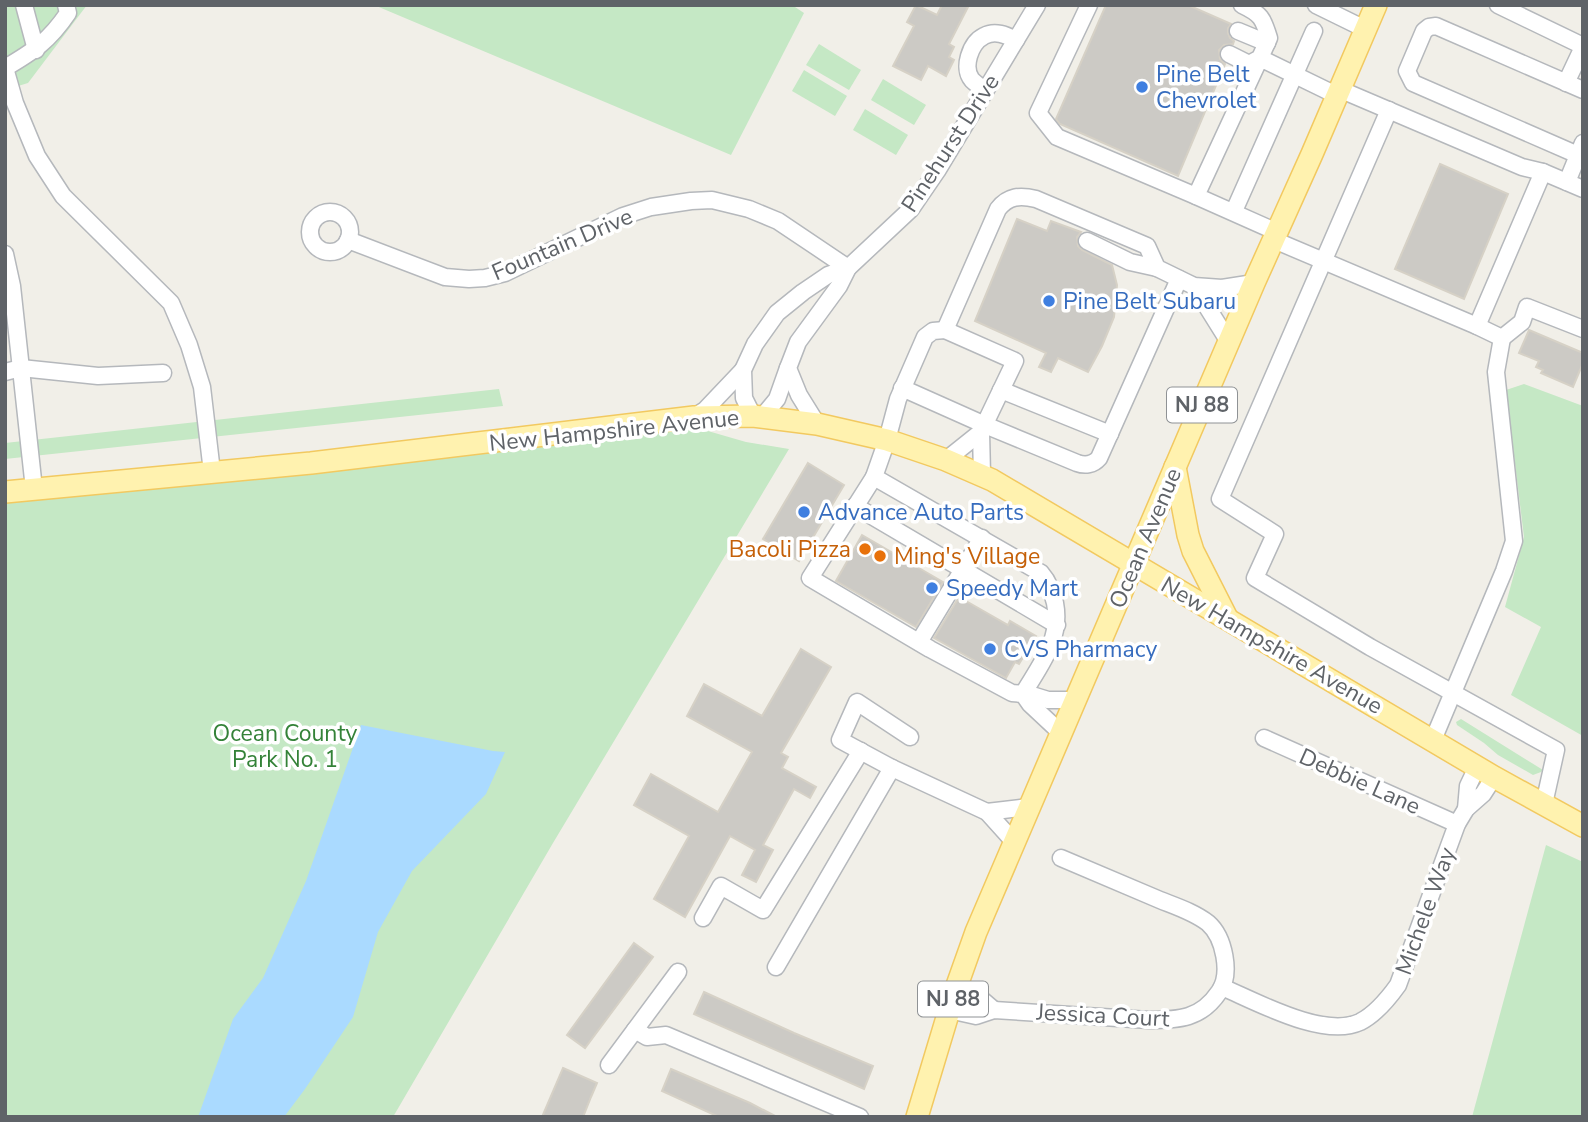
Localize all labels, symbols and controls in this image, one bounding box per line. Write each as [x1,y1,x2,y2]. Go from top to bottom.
place label: Pine Belt Chevrolet [1156,59,1257,116]
street label: Pinehurst Drive [894,68,1007,218]
marker: Pine Belt Chevrolet [1134,79,1150,95]
street label: Fountain Drive [487,201,637,288]
place label: Pine Belt Subaru [1063,286,1236,317]
marker: Pine Belt Subaru [1041,293,1057,309]
road number: NJ 88 [1167,388,1237,422]
street label: New Hampshire Avenue [488,402,741,459]
street label: Ocean Avenue [1102,463,1189,613]
place label: Advance Auto Parts [818,497,1024,528]
marker: Advance Auto Parts [796,504,812,520]
place label: Bacoli Pizza [729,534,851,565]
marker: Bacoli Pizza [857,541,873,557]
place label: Ming's Village [894,541,1040,572]
marker: Ming's Village [872,548,888,564]
street label: New Hampshire Avenue [1155,569,1388,722]
place label: Speedy Mart [946,573,1079,604]
marker: Speedy Mart [924,580,940,596]
place label: CVS Pharmacy [1004,634,1157,665]
marker: CVS Pharmacy [982,641,998,657]
park label: Ocean County Park No. 1 [213,718,358,775]
street label: Debbie Lane [1294,741,1425,822]
street label: Michele Way [1388,843,1463,979]
road number: NJ 88 [918,982,988,1016]
street label: Jessica Court [1035,996,1171,1035]

